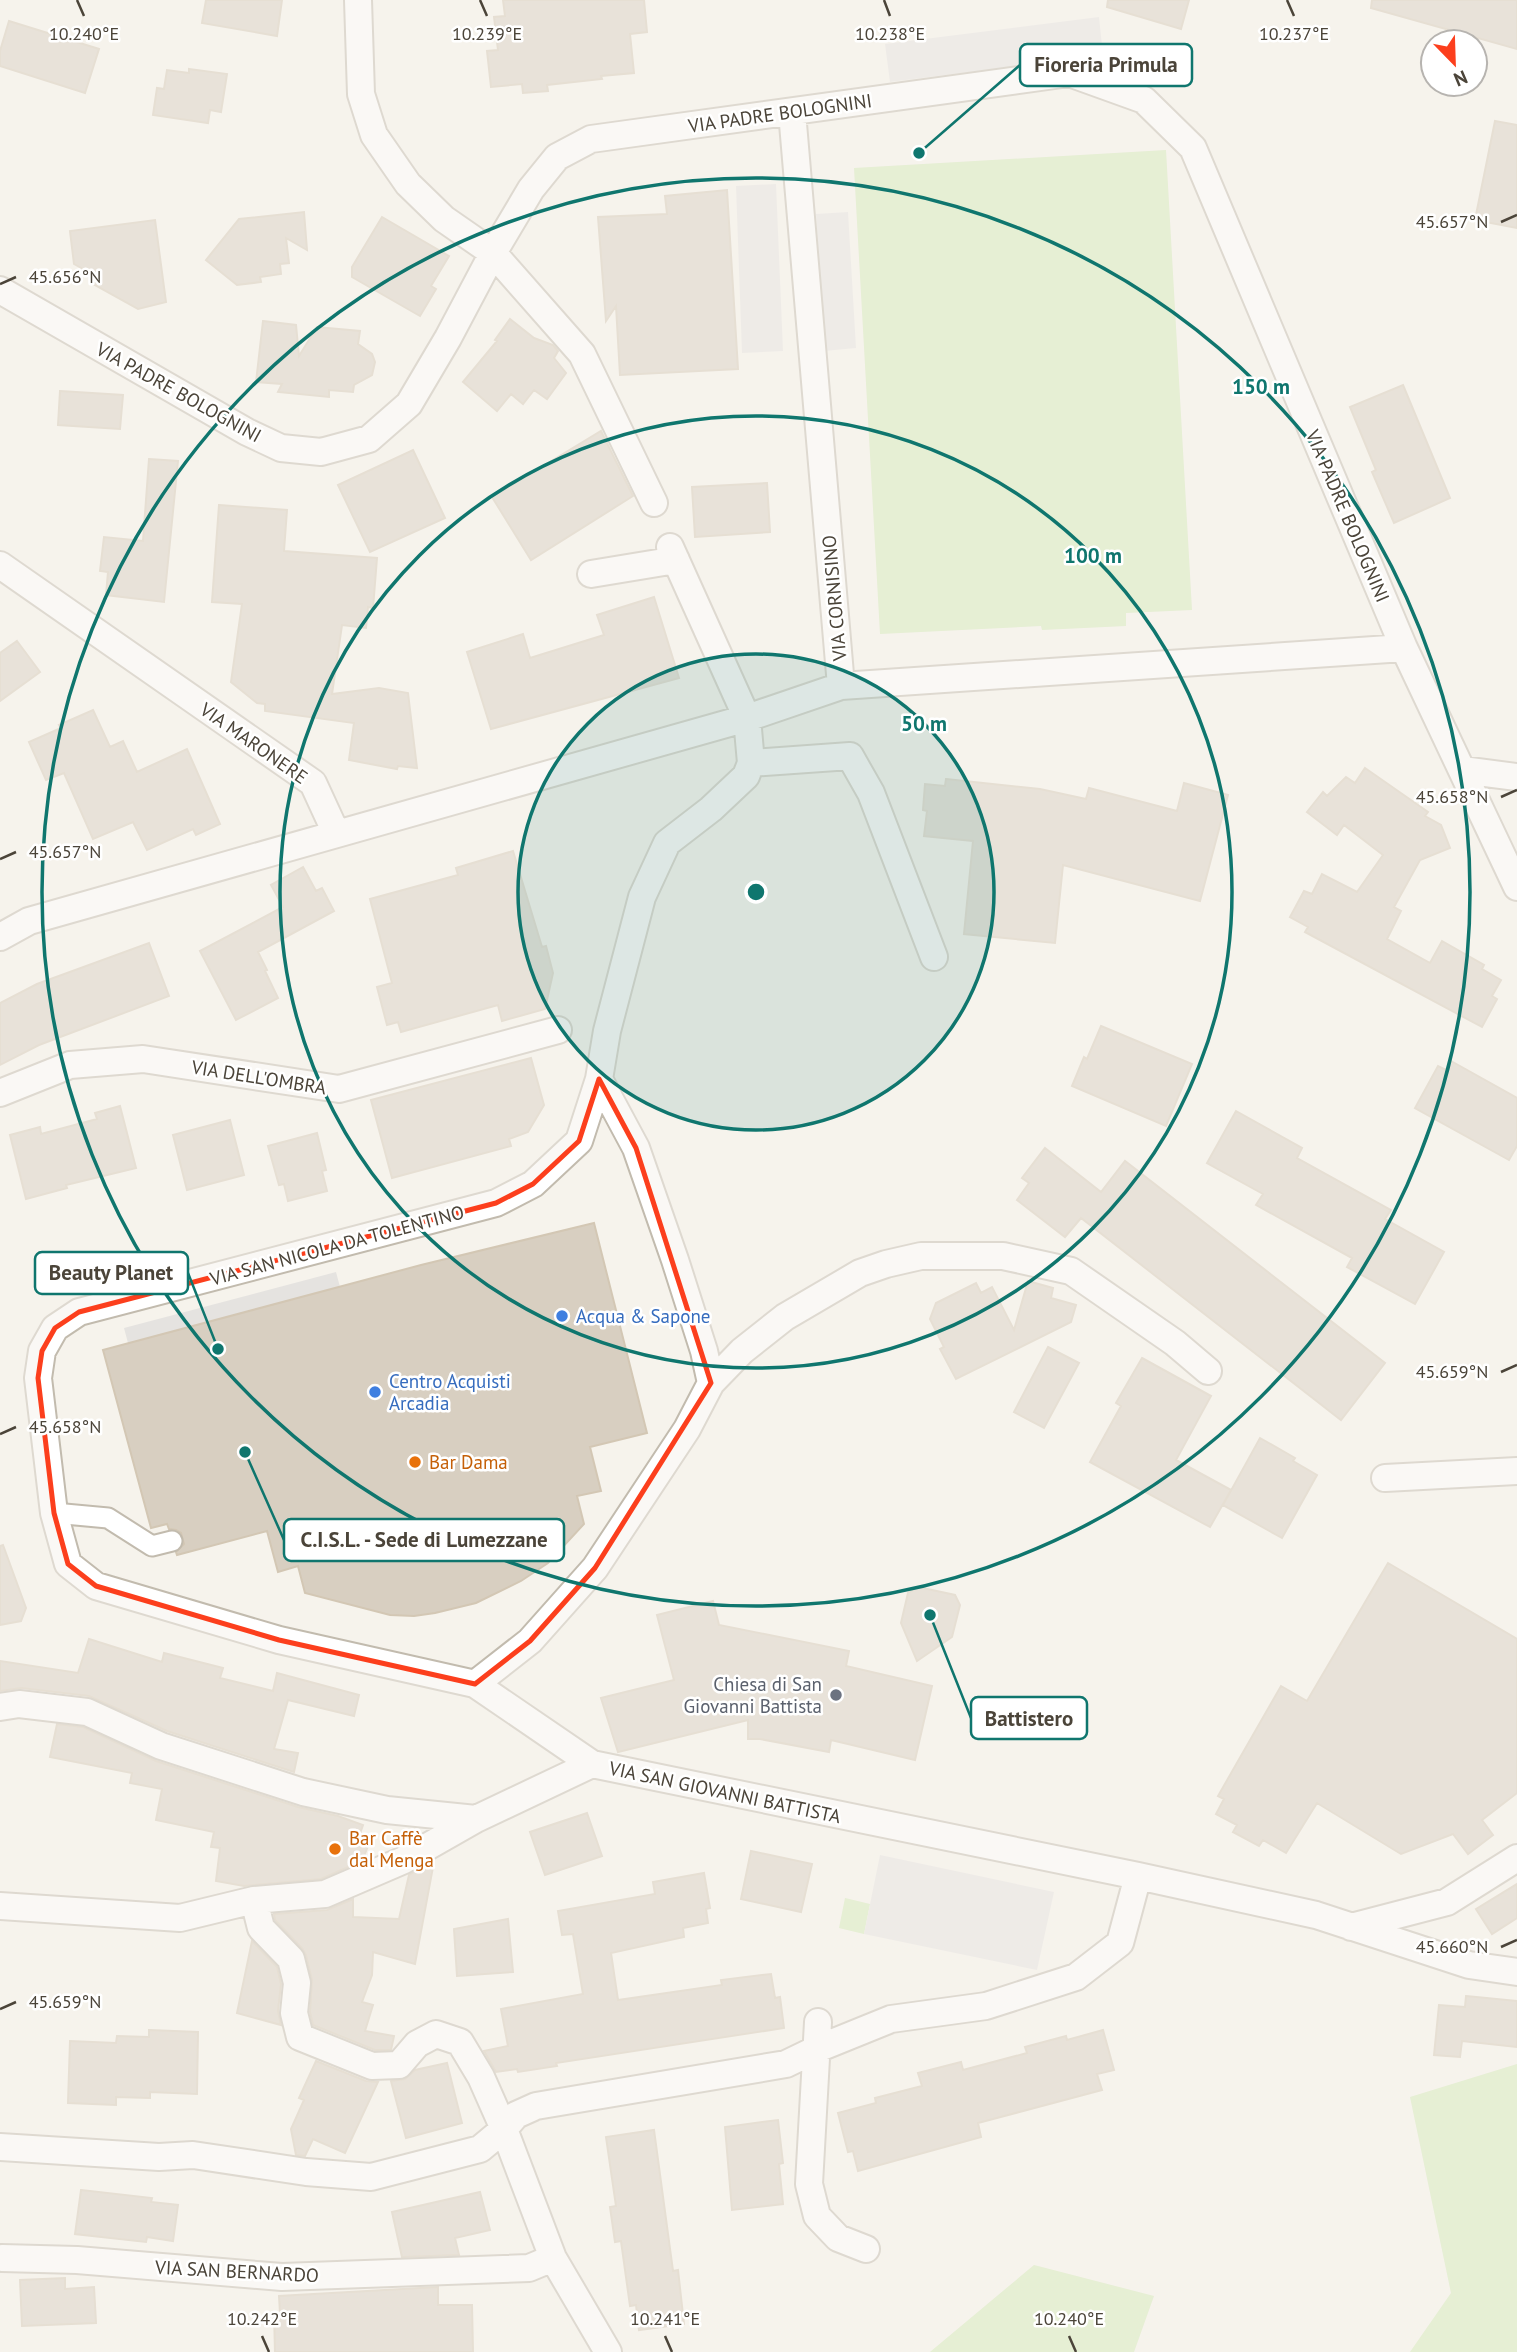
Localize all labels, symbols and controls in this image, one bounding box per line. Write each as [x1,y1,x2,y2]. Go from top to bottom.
text: 10.240°E [49,22,119,45]
text: 10.239°E [452,22,522,45]
text: 10.238°E [855,22,925,45]
text: 10.237°E [1259,22,1329,45]
north arrow [1419,28,1489,98]
callout: Fioreria Primula [1020,44,1192,86]
text: Fioreria Primula [1034,51,1178,78]
text: N [1450,65,1471,92]
street label: VIA PADRE BOLOGNINI [686,88,873,138]
text: 45.657°N [1416,210,1488,233]
text: 45.656°N [29,265,101,288]
street label: VIA PADRE BOLOGNINI [91,336,266,447]
text: 150 m [1232,373,1290,400]
street label: VIA PADRE BOLOGNINI [1300,425,1395,606]
street label: VIA CORNISINO [817,534,852,663]
text: 100 m [1064,542,1122,569]
street label: VIA MARONERE [195,697,312,789]
text: 50 m [901,710,947,737]
text: 45.658°N [1416,785,1488,808]
text: 45.657°N [29,840,101,863]
centre of rings [744,880,768,904]
street label: VIA DELL'OMBRA [189,1054,328,1099]
street label: VIA SAN NICOLA DA TOLENTINO [206,1200,467,1291]
callout: Beauty Planet [35,1252,188,1294]
text: Beauty Planet [49,1259,174,1286]
place label: Acqua & Sapone [576,1304,711,1328]
marker: Acqua & Sapone [554,1308,570,1324]
text: 45.659°N [1416,1360,1488,1383]
place label: Centro Acquisti Arcadia [389,1369,511,1415]
marker: Centro Acquisti Arcadia [367,1384,383,1400]
text: 45.658°N [29,1415,101,1438]
place label: Bar Dama [429,1450,508,1474]
marker: Bar Dama [407,1454,423,1470]
callout: C.I.S.L. - Sede di Lumezzane [284,1519,564,1561]
text: C.I.S.L. - Sede di Lumezzane [300,1526,548,1553]
place label: Chiesa di San Giovanni Battista [683,1672,822,1718]
marker: Chiesa di San Giovanni Battista [828,1687,844,1703]
callout: Battistero [971,1697,1087,1739]
text: Battistero [985,1705,1073,1732]
street label: VIA SAN GIOVANNI BATTISTA [606,1756,843,1828]
place label: Bar Caffè dal Menga [349,1826,434,1872]
marker: Bar Caffè dal Menga [327,1841,343,1857]
text: 45.660°N [1416,1935,1488,1958]
text: 45.659°N [29,1990,101,2013]
street label: VIA SAN BERNARDO [153,2255,320,2287]
text: 10.242°E [227,2307,297,2330]
text: 10.241°E [630,2307,700,2330]
text: 10.240°E [1034,2307,1104,2330]

